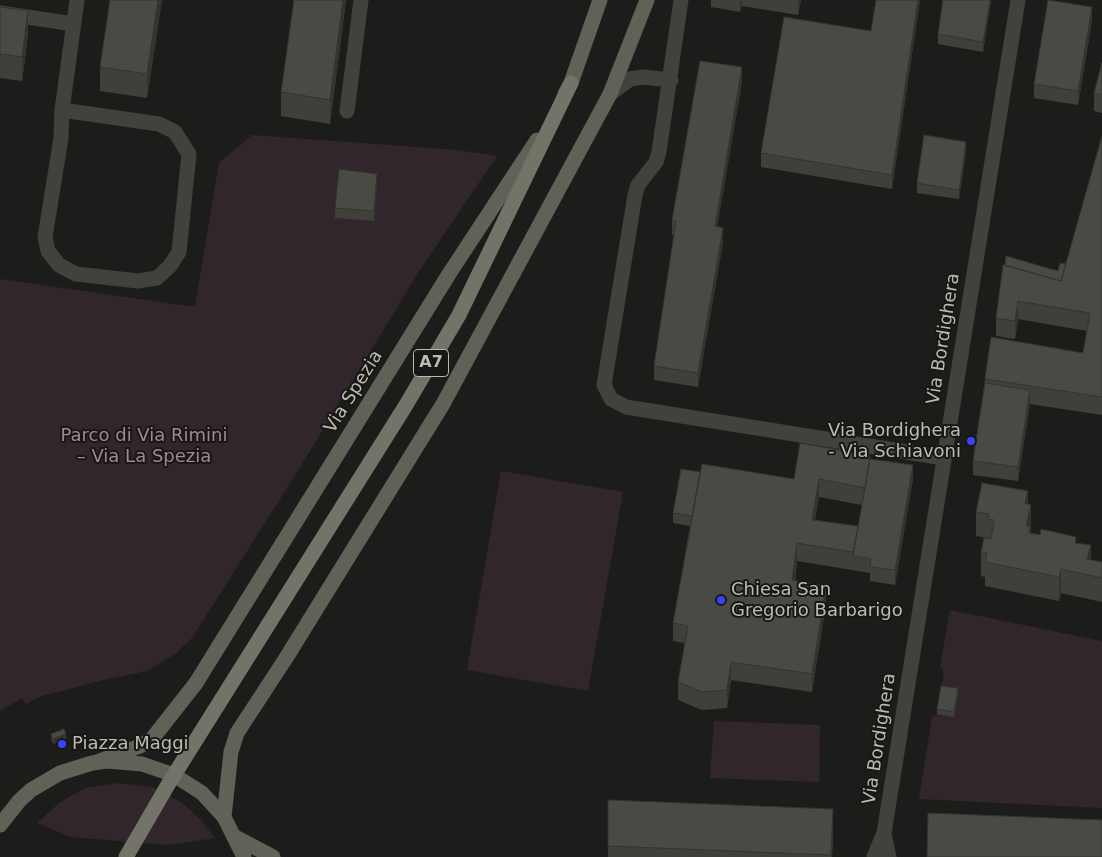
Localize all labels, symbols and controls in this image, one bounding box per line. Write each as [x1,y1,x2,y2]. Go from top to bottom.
street label: Via Bordighera [923,272,965,406]
street label: Via Spezia [320,347,388,437]
road number: A7 [414,349,448,376]
place label: Via Bordighera - Via Schiavoni [828,420,961,462]
park label: Parco di Via Rimini – Via La Spezia [61,425,227,468]
marker: Via Bordighera - Via Schiavoni [965,435,977,447]
place label: Chiesa San Gregorio Barbarigo [731,579,903,622]
marker: Chiesa San Gregorio Barbarigo [715,594,727,606]
street label: Via Bordighera [859,672,901,806]
place label: Piazza Maggi [72,733,189,755]
marker: Piazza Maggi [56,738,68,750]

